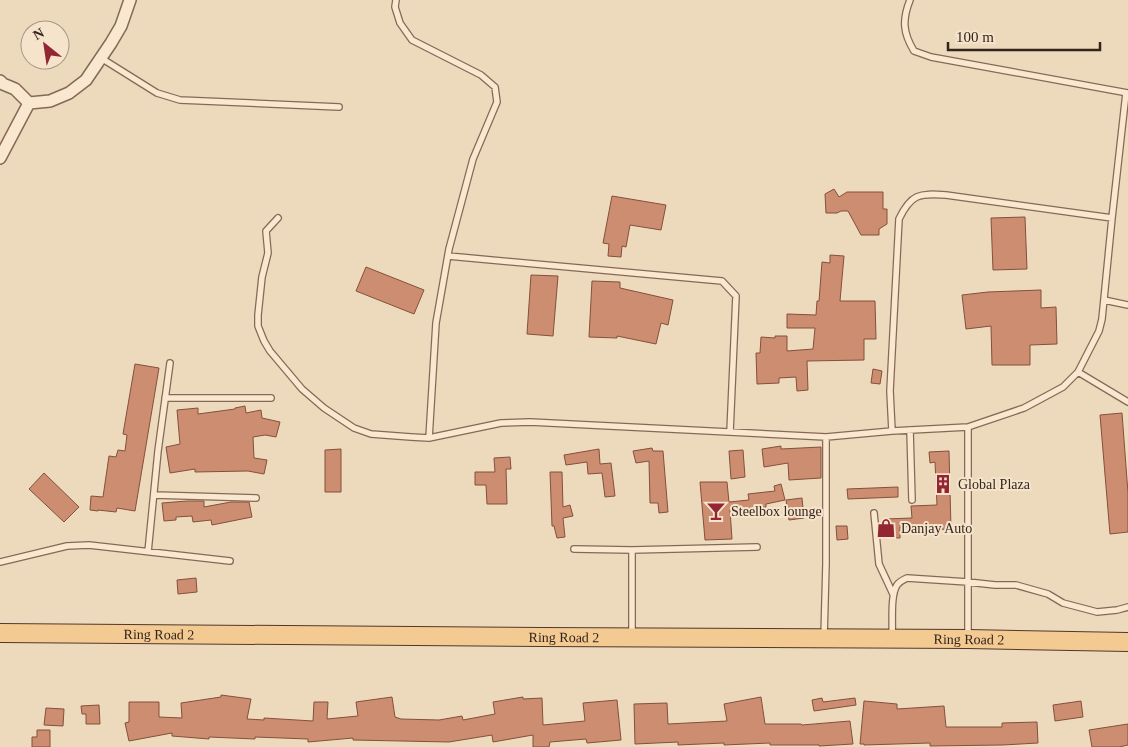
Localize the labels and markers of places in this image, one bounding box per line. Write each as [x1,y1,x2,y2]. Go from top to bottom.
building icon: Global Plaza [932,473,954,495]
place label: Global Plaza [958,477,1031,492]
bar icon: Steelbox lounge [705,500,727,522]
place label: Steelbox lounge [731,504,822,519]
shop icon: Danjay Auto [875,517,897,539]
place label: Danjay Auto [901,521,972,536]

